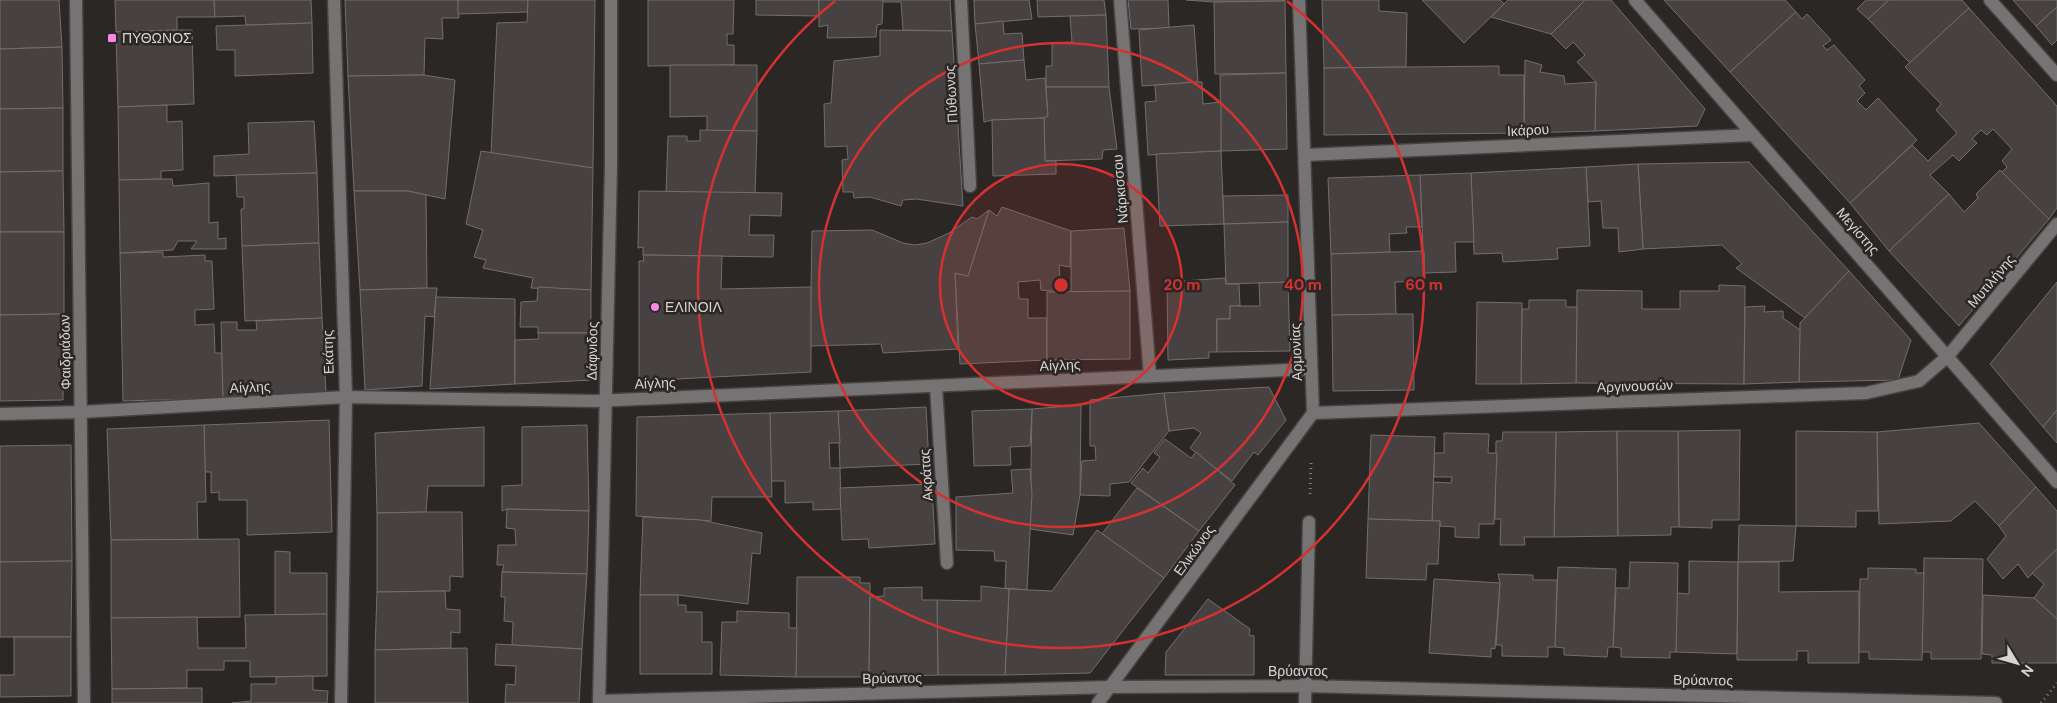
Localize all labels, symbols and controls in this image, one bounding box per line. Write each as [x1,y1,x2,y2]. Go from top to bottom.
place label: ΠΥΘΩΝΟΣ [122,29,192,47]
marker: ΠΥΘΩΝΟΣ [106,32,118,44]
street label: Πύθωνος [940,64,962,123]
street label: Ικάρου [1506,120,1550,140]
street label: Νάρκισσου [1108,154,1132,224]
street label: Μεγίστης [1833,204,1884,258]
street label: Μυτιλήνης [1963,250,2019,311]
text: 20 m [1164,275,1200,295]
text: 40 m [1284,275,1322,295]
text: 60 m [1405,275,1443,295]
centre of rings [1052,276,1070,294]
place label: ΕΛΙΝΟΙΛ [665,298,722,316]
marker: ΕΛΙΝΟΙΛ [649,301,661,313]
street label: Φαιδριάδων [55,314,75,390]
street label: Δάφνιδος [582,321,602,381]
street label: Αρμονίας [1286,322,1306,381]
street label: Εκάτης [318,329,338,374]
street label: Αίγλης [1039,355,1081,375]
street label: Αίγλης [634,373,676,393]
street label: Αργινουσών [1596,376,1674,396]
street label: Αίγλης [229,377,271,397]
street label: Ακράτας [915,448,937,502]
street label: Ελικώνος [1169,521,1219,579]
north arrow [1992,638,2042,688]
text: N [2017,661,2038,680]
street label: Βρύαντος [1268,662,1328,680]
street label: Βρύαντος [862,668,922,688]
street label: Βρύαντος [1673,670,1733,690]

